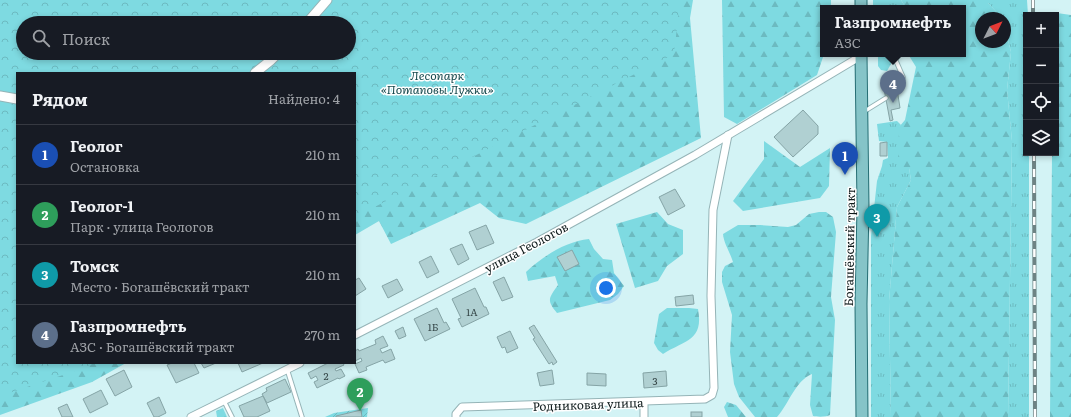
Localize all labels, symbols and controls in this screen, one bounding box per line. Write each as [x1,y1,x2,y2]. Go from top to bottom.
popup [820,5,966,57]
text: Газпромнефть [835,10,951,33]
north arrow [975,12,1011,48]
map controls [1023,12,1059,156]
button: + [1023,12,1059,48]
search box [16,16,356,60]
icon: search [30,27,52,49]
text: Поиск [62,27,110,50]
text: АЗС [835,33,861,52]
button: − [1023,48,1059,84]
park label: Лесопарк «Потаповы Лужки» [381,66,493,98]
pin: 4 [880,70,906,103]
button: locate [1023,84,1059,120]
text: Рядом [32,86,88,111]
text: Найдено: 4 [268,89,340,108]
button: layers [1023,120,1059,156]
text: Геолог [70,134,123,157]
pin: 1 [832,142,858,175]
text: 1 [42,145,48,164]
text: 210 m [305,145,340,164]
text: Остановка [70,157,140,176]
street label: Богашёвский тракт [839,187,859,307]
text: Геолог-1 [70,194,134,217]
pin: 3 [864,204,890,237]
text: 2 [42,205,48,224]
text: 210 m [305,205,340,224]
text: Парк · улица Геологов [70,217,214,236]
street label: улица Геологов [481,217,571,277]
text: Томск [70,254,119,277]
text: 3 [41,265,49,284]
text: 210 m [305,265,340,284]
text: Место · Богашёвский тракт [70,277,250,296]
your location [596,278,616,298]
house number: 1А [466,304,478,319]
text: Газпромнефть [70,314,187,337]
house number: 1Б [428,319,439,334]
text: 4 [41,325,49,344]
text: 270 m [304,325,340,344]
text: АЗС · Богашёвский тракт [70,337,234,356]
house number: 2 [323,368,329,383]
house number: 3 [652,373,658,388]
pin: 2 [347,378,373,411]
street label: Родниковая улица [532,393,644,415]

